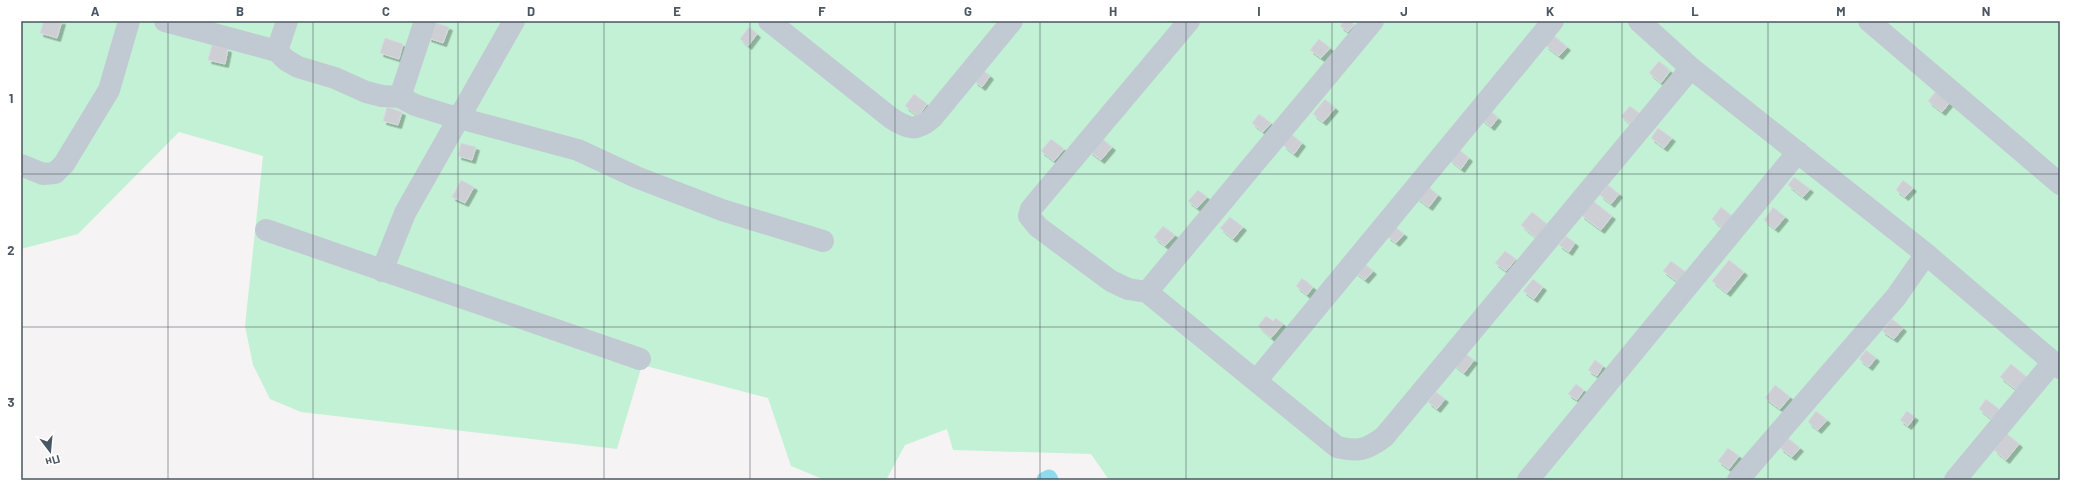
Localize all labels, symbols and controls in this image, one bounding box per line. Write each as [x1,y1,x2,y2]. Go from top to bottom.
text: A [91,3,100,19]
text: B [236,3,244,19]
text: C [382,3,390,19]
text: D [527,3,535,19]
text: E [673,3,681,19]
text: F [818,3,826,19]
text: G [964,3,972,19]
text: H [1109,3,1117,19]
text: I [1257,3,1261,19]
text: J [1400,3,1408,19]
text: K [1546,3,1554,19]
text: L [1691,3,1699,19]
text: M [1836,3,1846,19]
text: N [1982,3,1990,19]
text: 1 [9,90,13,106]
text: 2 [7,242,15,258]
text: 3 [7,394,15,410]
north arrow [30,431,70,471]
text: Пн [44,453,62,469]

